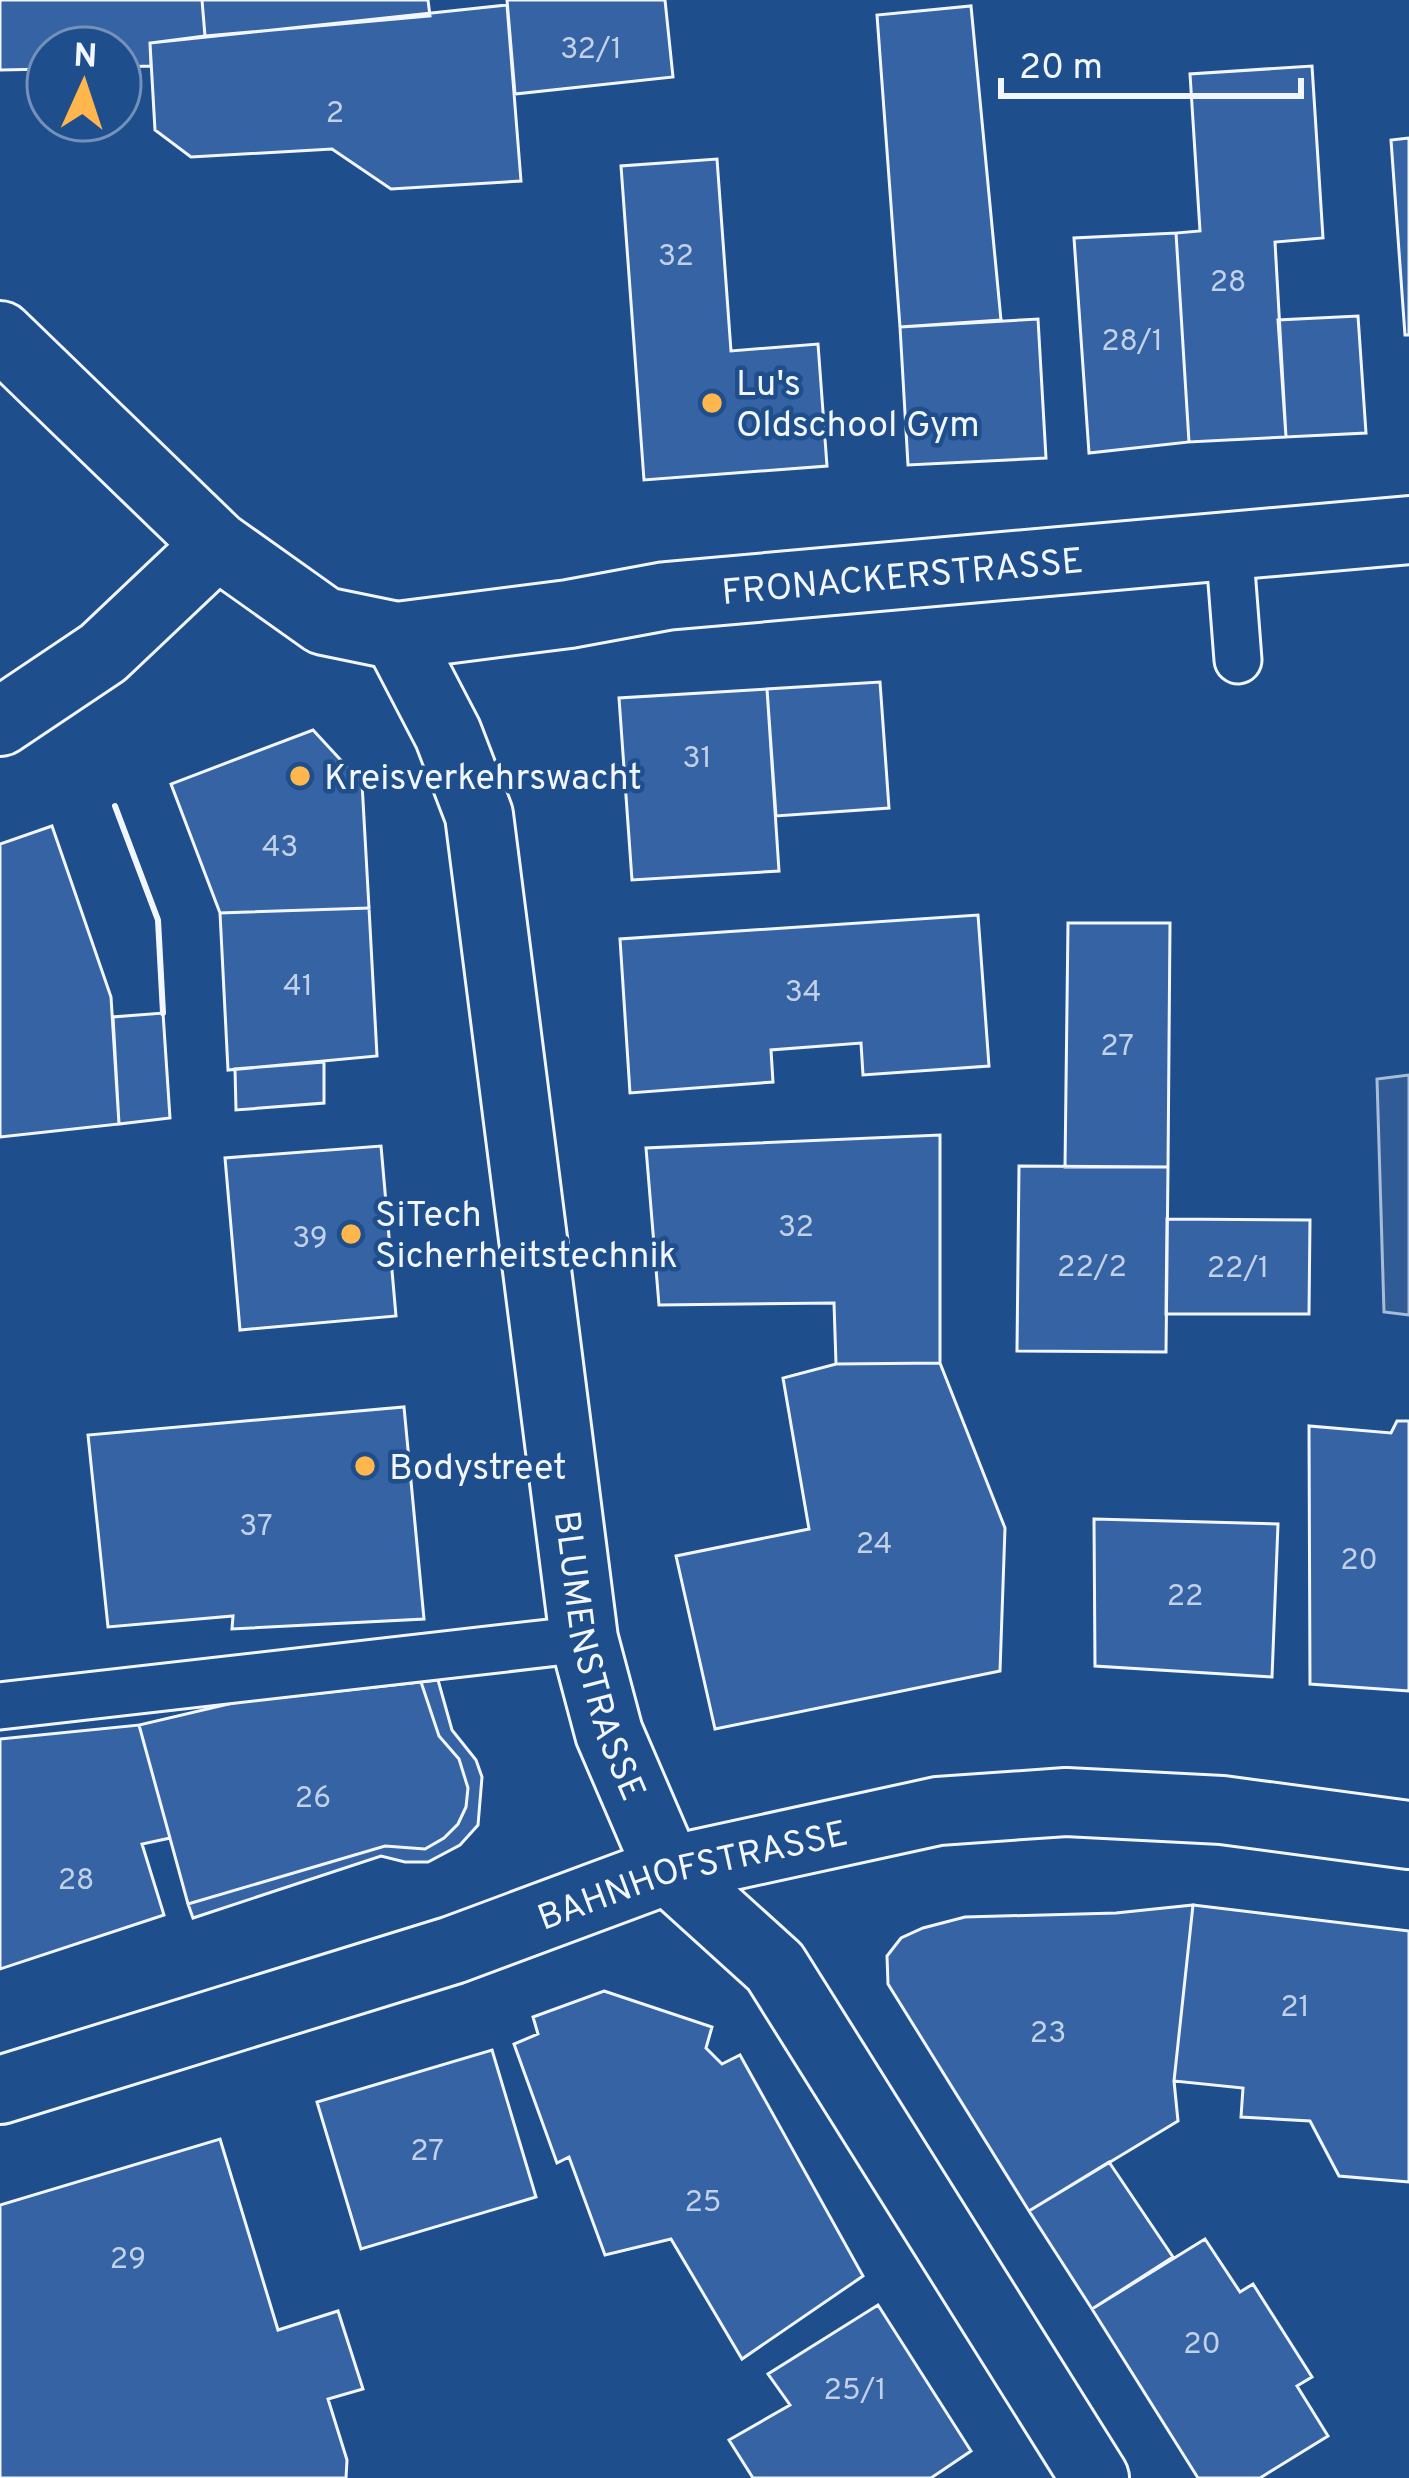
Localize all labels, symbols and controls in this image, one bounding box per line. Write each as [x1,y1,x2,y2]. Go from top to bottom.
north arrow [24,24,144,144]
scale bar [1001,24,1301,98]
house number: 32/1 [560,32,622,69]
text: N [72,36,98,80]
text: 20 m [1019,46,1103,92]
house number: 2 [326,96,344,133]
house number: 32 [658,239,694,276]
house number: 28 [1210,265,1246,302]
house number: 28/1 [1101,324,1163,361]
place label: Lu's Oldschool Gym [736,363,980,450]
marker: Lu's Oldschool Gym [699,390,725,416]
street label: FRONACKERSTRASSE [720,540,1085,618]
house number: 31 [682,741,712,778]
place label: Kreisverkehrswacht [324,757,642,803]
marker: Kreisverkehrswacht [287,763,313,789]
house number: 43 [262,830,298,867]
house number: 41 [283,969,313,1006]
house number: 34 [785,975,821,1012]
house number: 27 [1100,1029,1134,1066]
place label: SiTech Sicherheitstechnik [375,1194,678,1281]
house number: 32 [778,1210,814,1247]
house number: 39 [292,1221,328,1258]
marker: SiTech Sicherheitstechnik [338,1221,364,1247]
house number: 22/2 [1057,1250,1127,1287]
house number: 22/1 [1207,1251,1269,1288]
place label: Bodystreet [389,1447,567,1493]
marker: Bodystreet [352,1453,378,1479]
street label: BLUMENSTRASSE [541,1508,654,1808]
house number: 37 [239,1509,273,1546]
house number: 24 [856,1527,892,1564]
house number: 20 [1340,1543,1378,1580]
house number: 22 [1167,1579,1203,1616]
house number: 26 [295,1781,331,1818]
street label: BAHNHOFSTRASSE [532,1812,852,1943]
house number: 28 [58,1863,94,1900]
house number: 21 [1280,1990,1310,2027]
house number: 23 [1030,2016,1066,2053]
house number: 27 [410,2134,444,2171]
house number: 25 [685,2185,722,2222]
house number: 29 [110,2242,146,2279]
house number: 20 [1183,2327,1221,2364]
house number: 25/1 [824,2373,886,2410]

